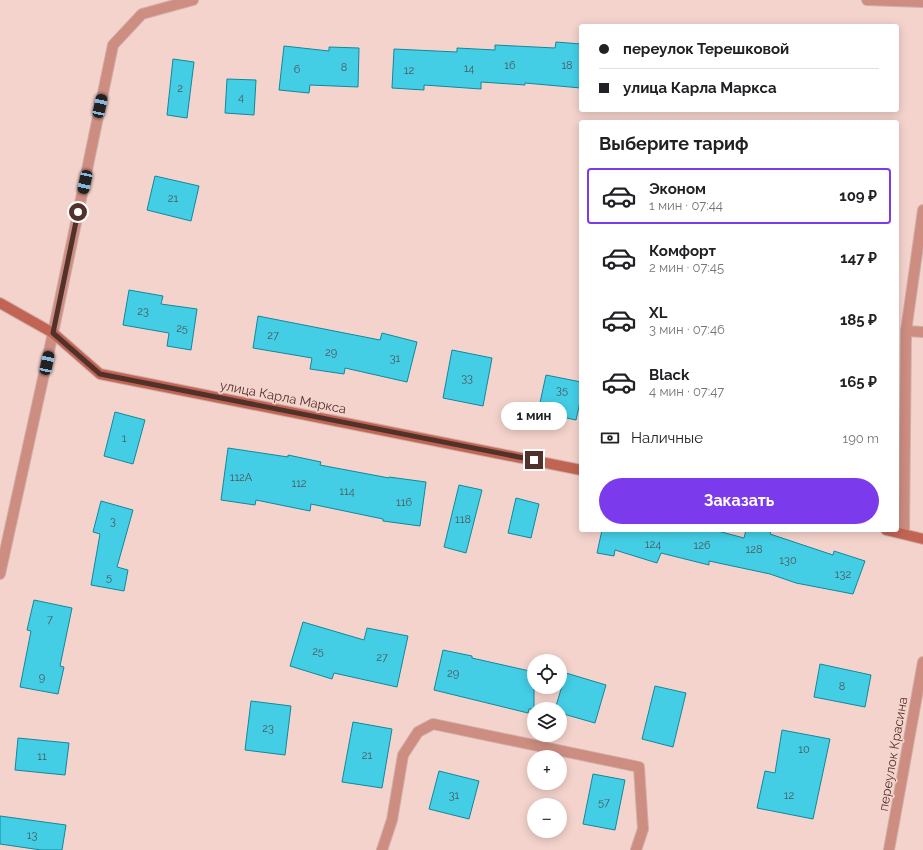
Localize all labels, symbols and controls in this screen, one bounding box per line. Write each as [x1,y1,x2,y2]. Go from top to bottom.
text: переулок Терешковой [623,40,789,58]
house number: 16 [504,59,516,72]
house number: 18 [561,59,573,72]
house number: 8 [341,61,347,74]
house number: 14 [464,62,474,75]
house number: 6 [294,63,301,76]
house number: 12 [404,64,414,77]
text: улица Карла Маркса [623,79,777,97]
house number: 2 [177,82,183,95]
house number: 4 [238,91,244,104]
car [92,93,108,119]
text: Выберите тариф [599,133,749,154]
car [77,169,93,195]
icon: car [601,178,637,214]
text: Эконом [649,180,706,198]
text: 109 ₽ [839,187,877,205]
house number: 21 [168,192,179,205]
text: 1 мин · 07:44 [649,198,723,213]
route start [69,203,87,221]
icon: car [601,240,637,276]
text: Комфорт [649,242,716,260]
text: 147 ₽ [840,249,877,267]
text: 2 мин · 07:45 [649,260,724,275]
icon: car [601,302,637,338]
text: XL [649,304,667,322]
house number: 23 [137,305,149,318]
text: 185 ₽ [840,311,877,329]
house number: 25 [176,322,188,335]
text: 3 мин · 07:46 [649,322,725,337]
house number: 27 [267,329,279,342]
house number: 29 [325,346,337,359]
car [39,350,55,376]
house number: 31 [390,352,401,365]
icon: car [601,364,637,400]
text: Black [649,366,689,384]
house number: 33 [461,372,473,385]
text: 165 ₽ [840,373,877,391]
street label: улица Карла Маркса [219,377,347,417]
house number: 35 [556,384,568,397]
text: 4 мин · 07:47 [649,384,724,399]
callout: 1 мин [501,402,567,430]
text: 1 мин [517,408,551,423]
icon: cash [599,427,621,449]
text: Наличные [631,429,703,447]
text: 190 m [843,431,879,446]
house number: 1 [122,432,127,445]
route end [525,451,543,469]
house number: 112А [230,471,253,484]
house number: 112 [291,477,307,490]
button: Заказать [599,478,879,524]
house number: 114 [339,485,355,498]
house number: 116 [396,496,412,509]
house number: 118 [455,513,471,526]
house number: 3 [110,515,116,528]
house number: 124 [645,538,661,551]
house number: 126 [693,539,711,552]
house number: 128 [746,543,762,556]
house number: 130 [779,554,797,567]
house number: 132 [835,568,851,581]
house number: 5 [106,571,112,584]
house number: 7 [47,613,53,626]
house number: 25 [312,645,324,658]
house number: 27 [376,651,388,664]
map controls [527,654,567,838]
button: locate [527,654,567,694]
house number: 29 [447,667,459,680]
house number: 9 [39,671,45,684]
house number: 8 [839,680,845,693]
street label: переулок Красина [876,696,910,812]
button: layers [527,702,567,742]
house number: 23 [262,722,274,735]
house number: 10 [798,743,810,756]
house number: 21 [362,749,373,762]
house number: 11 [37,750,47,763]
button: + [527,750,567,790]
house number: 31 [449,789,460,802]
house number: 12 [784,789,794,802]
house number: 57 [598,796,610,809]
button: − [527,798,567,838]
house number: 13 [27,829,37,842]

